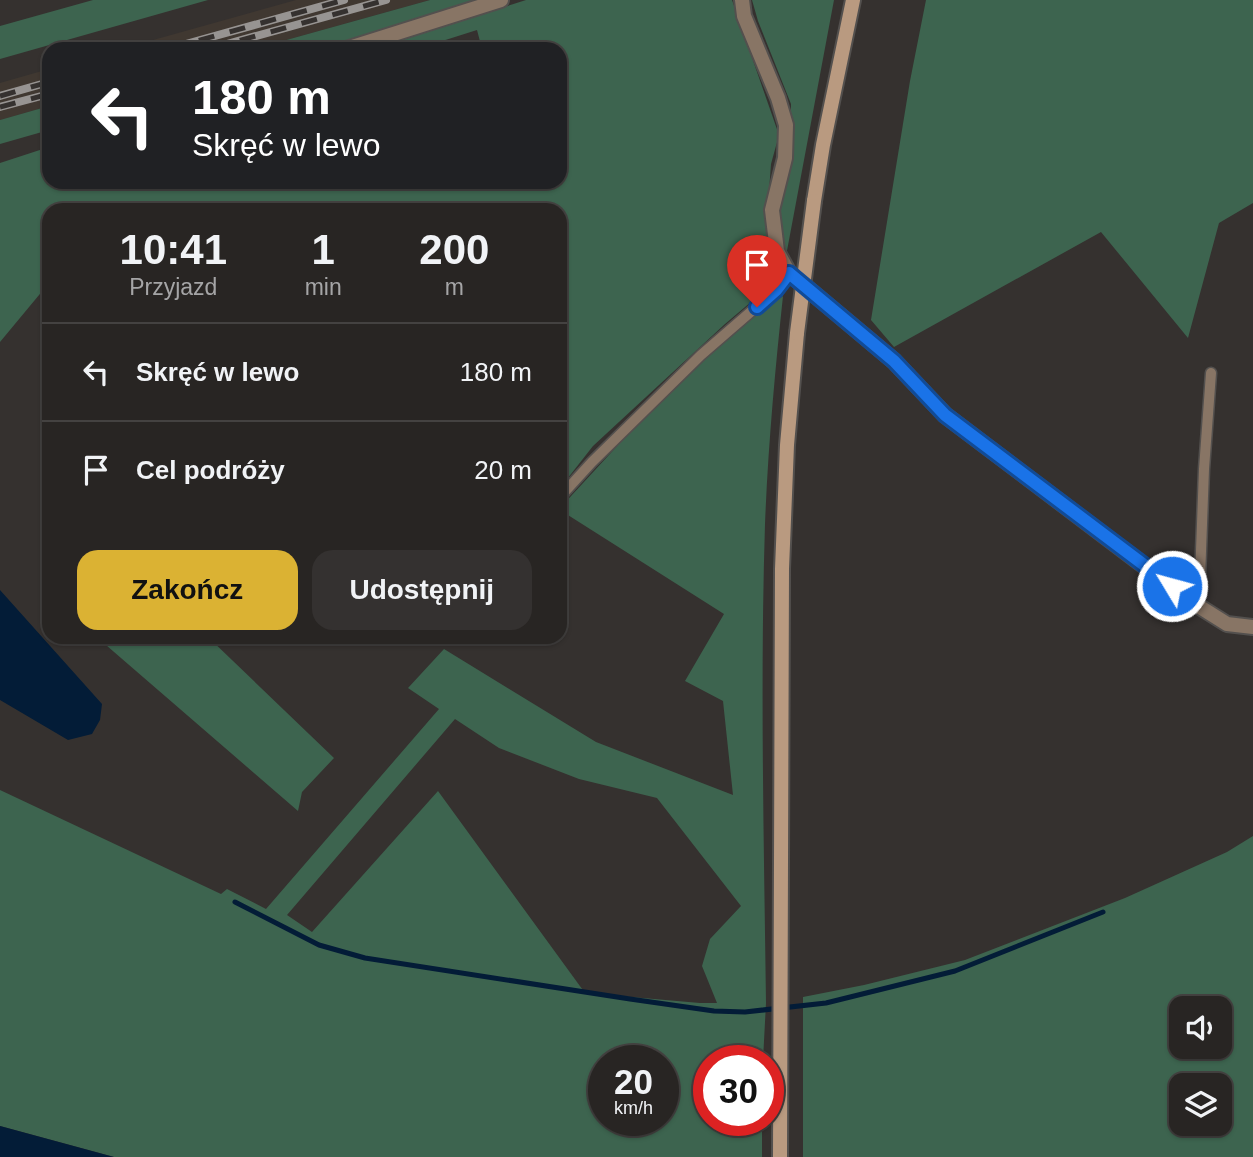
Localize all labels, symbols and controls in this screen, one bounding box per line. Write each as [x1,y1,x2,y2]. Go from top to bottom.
icon: left [77,70,168,161]
text: 180 m [192,70,331,124]
text: Skręć w lewo [192,127,381,163]
text: 10:41 [120,226,227,273]
text: 1 [311,226,335,273]
text: 200 [419,226,489,273]
pin [727,235,787,307]
icon: arrive [738,246,776,284]
text: Przyjazd [129,274,217,300]
text: min [305,274,342,300]
text: m [445,274,464,300]
icon: left [77,353,115,391]
text: Skręć w lewo [136,357,299,387]
text: 180 m [460,357,532,387]
icon: arrive [77,451,115,489]
text: Cel podróży [136,455,285,485]
text: 20 m [474,455,532,485]
position arrow [1135,549,1209,623]
button: Zakończ [77,550,298,630]
button: Udostępnij [312,550,532,630]
map controls [1169,996,1232,1136]
button: sound [1169,996,1232,1059]
speed limit sign: 30 [693,1045,784,1136]
text: 20 [614,1062,653,1101]
button: layers [1169,1073,1232,1136]
text: km/h [614,1098,653,1118]

